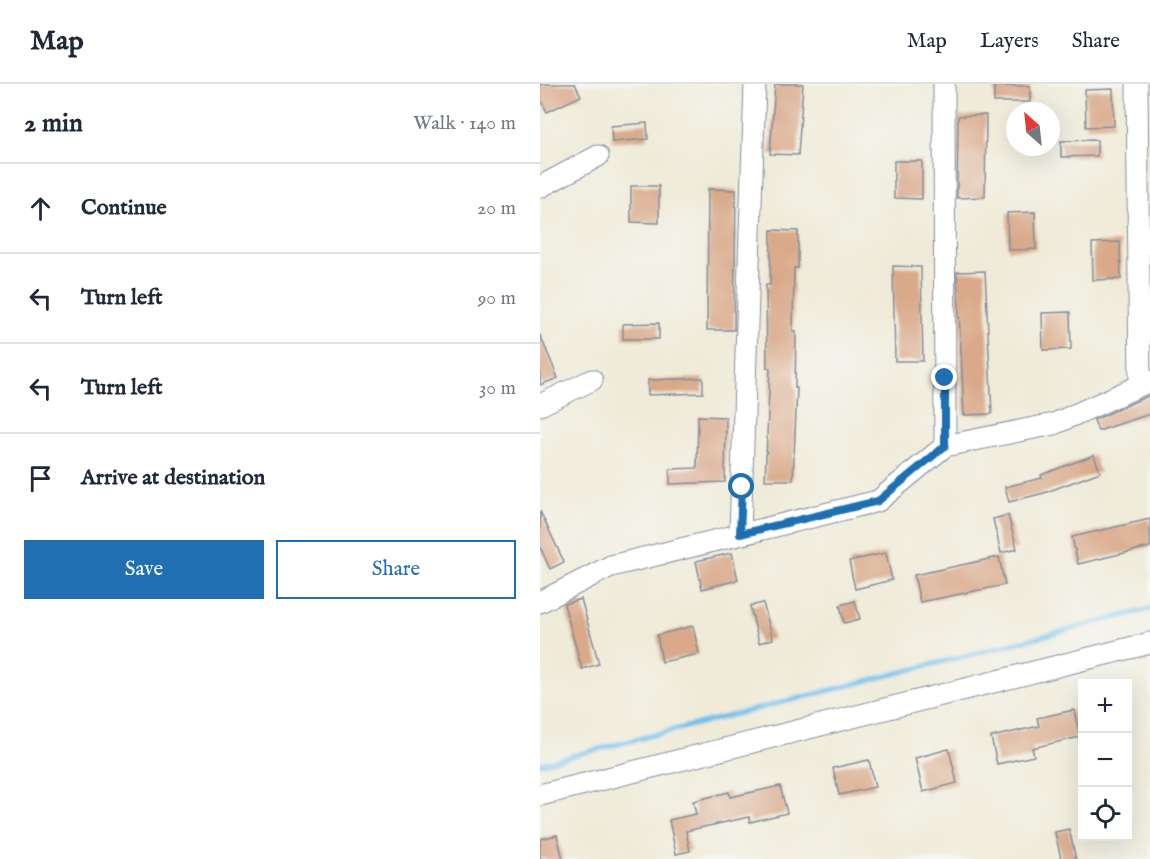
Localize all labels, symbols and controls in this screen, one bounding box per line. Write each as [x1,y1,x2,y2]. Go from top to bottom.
text: Map [30,24,84,59]
text: Map [907,28,947,55]
text: Layers [980,28,1039,55]
text: Share [1072,28,1120,55]
north arrow [1006,102,1060,156]
text: 2 min [24,107,83,140]
text: Walk · 140 m [413,111,516,136]
icon: ahead [24,192,57,225]
text: Continue [81,194,167,222]
text: 20 m [477,196,516,221]
icon: left [24,282,57,315]
text: Turn left [81,284,163,312]
text: 90 m [478,286,516,311]
route end [931,364,957,390]
icon: left [24,372,57,405]
text: Turn left [81,374,163,402]
text: 30 m [479,376,516,401]
icon: arrive [24,462,57,495]
text: Arrive at destination [81,464,265,492]
route start [728,473,754,499]
button: Save [24,540,264,599]
button: Share [276,540,516,599]
map controls [1078,679,1132,841]
button: + [1078,679,1132,733]
button: − [1078,733,1132,787]
button: locate [1078,787,1132,841]

